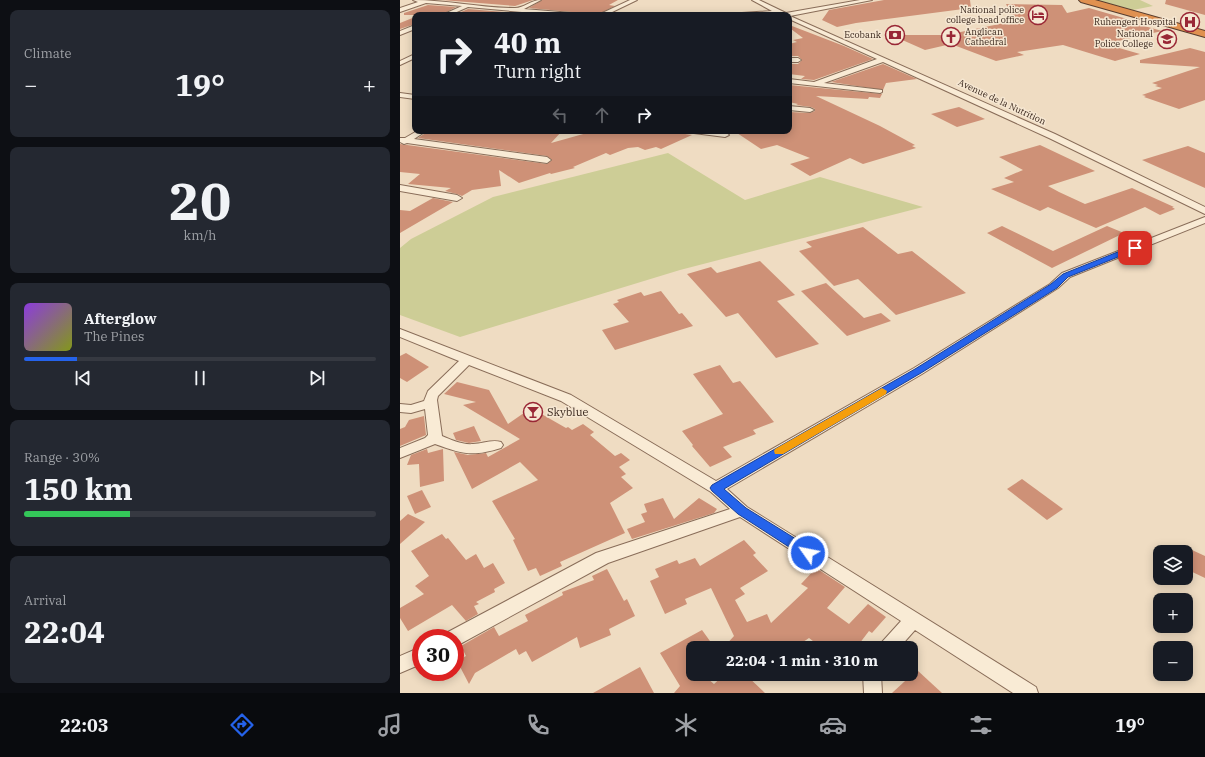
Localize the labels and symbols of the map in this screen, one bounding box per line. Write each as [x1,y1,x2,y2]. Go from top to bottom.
place label: National police college head office [946,4,1024,25]
hotel icon: National police college head office [1027,4,1049,26]
hospital icon: Ruhengeri Hospital [1179,11,1201,33]
place label: Ruhengeri Hospital [1094,16,1176,27]
bank icon: Ecobank [884,24,906,46]
church icon: Anglican Cathedral [940,26,962,48]
place label: Anglican Cathedral [965,26,1007,47]
place label: National Police College [1095,28,1153,49]
school or university icon: National Police College [1156,28,1178,50]
place label: Ecobank [844,29,882,40]
street label: Avenue de la Nutrition [957,76,1048,127]
pin [1118,231,1152,265]
bar icon: Skyblue [522,401,544,423]
place label: Skyblue [547,405,588,419]
position arrow [787,532,829,574]
speed limit sign: 30 [412,629,464,681]

